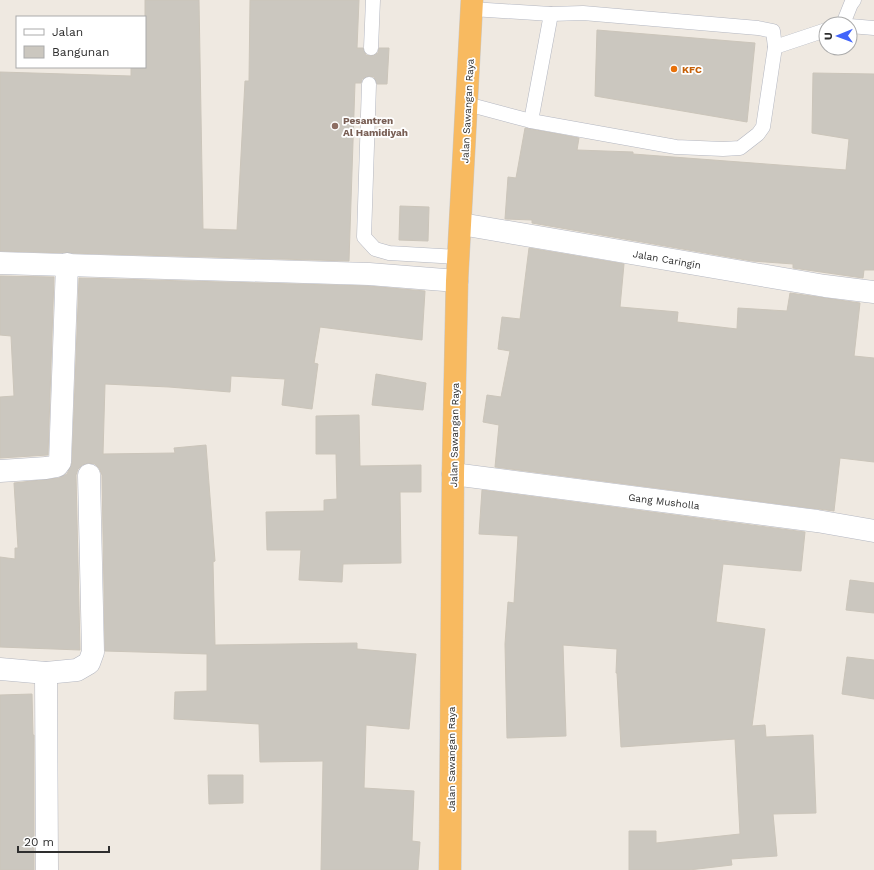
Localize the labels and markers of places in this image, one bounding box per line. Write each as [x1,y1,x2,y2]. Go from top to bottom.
marker: KFC [669,64,679,74]
place label: KFC [682,64,702,75]
place label: Pesantren Al Hamidiyah [343,115,408,138]
marker: Pesantren Al Hamidiyah [330,121,340,131]

